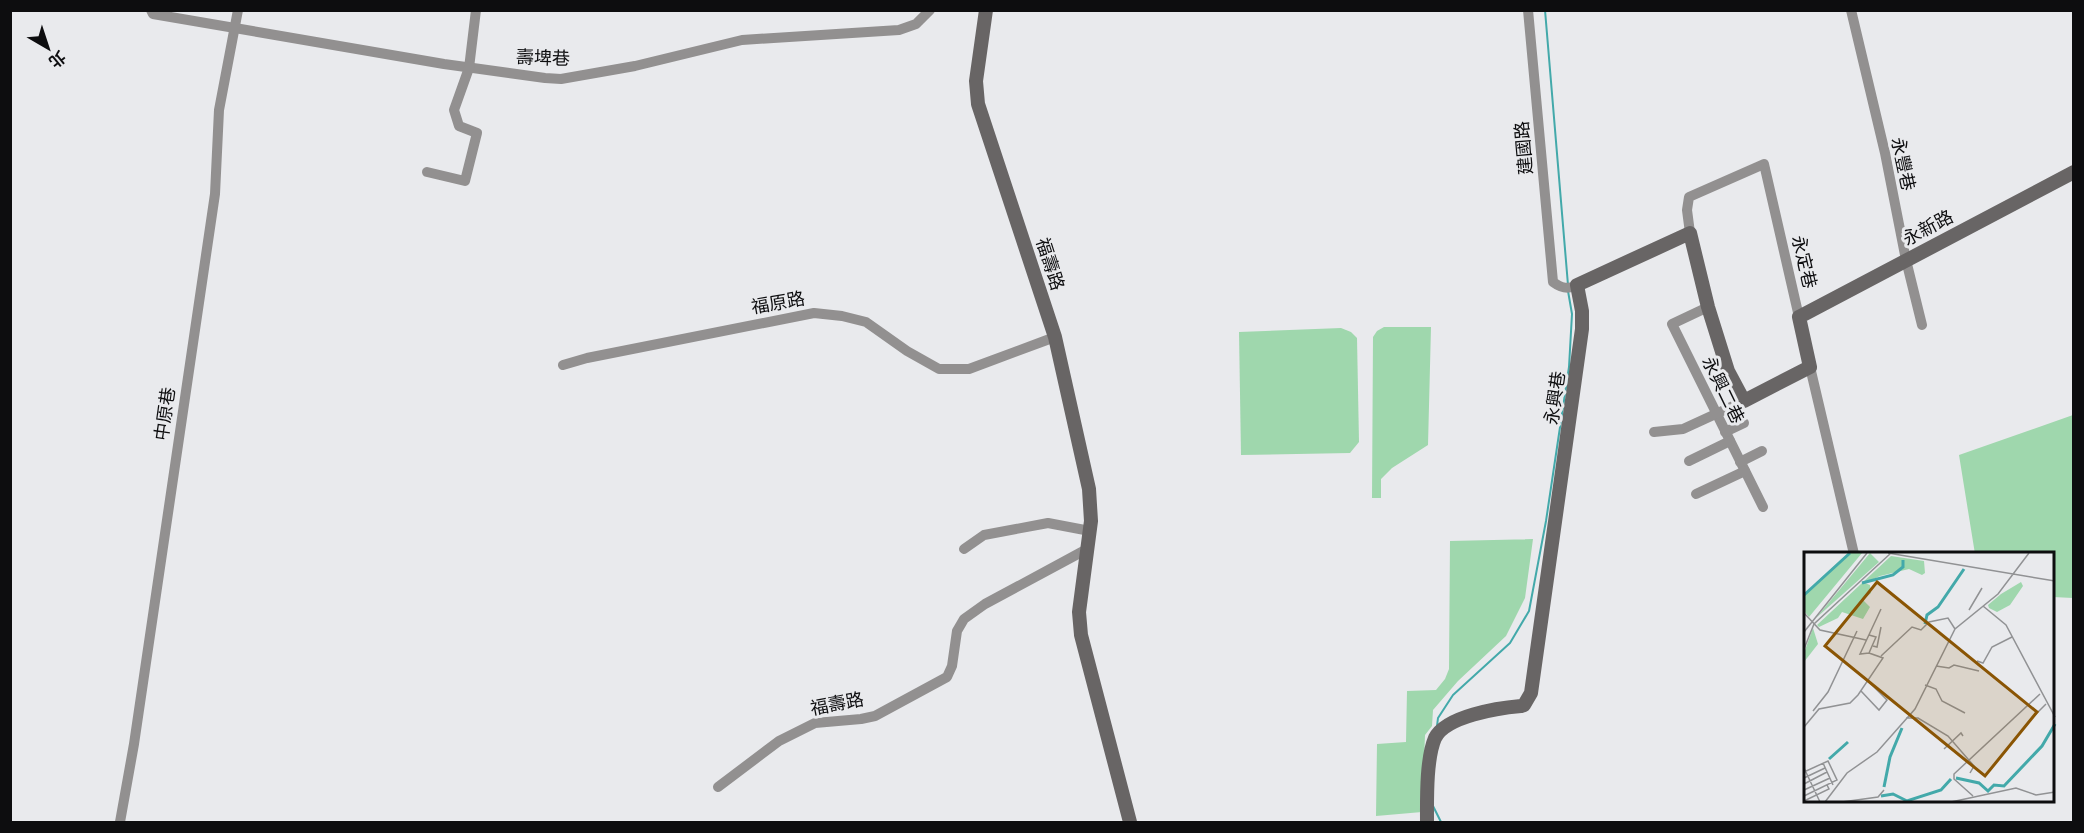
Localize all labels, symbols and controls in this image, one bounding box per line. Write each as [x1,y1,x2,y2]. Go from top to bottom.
north arrow [18,18,78,78]
street label: 壽埤巷 [516,46,570,70]
text: 北 [45,47,69,72]
street label: 建國路 [1511,120,1537,176]
street label: 永豐巷 [1887,135,1919,193]
street label: 永新路 [1899,206,1957,250]
street label: 永定巷 [1787,233,1821,291]
street label: 福壽路 [1031,235,1069,293]
street label: 福原路 [750,287,806,319]
street label: 永興二巷 [1697,353,1749,427]
street label: 永興巷 [1540,370,1570,426]
street label: 中原巷 [150,386,180,442]
inset map [1804,552,2054,803]
street label: 福壽路 [808,688,866,720]

